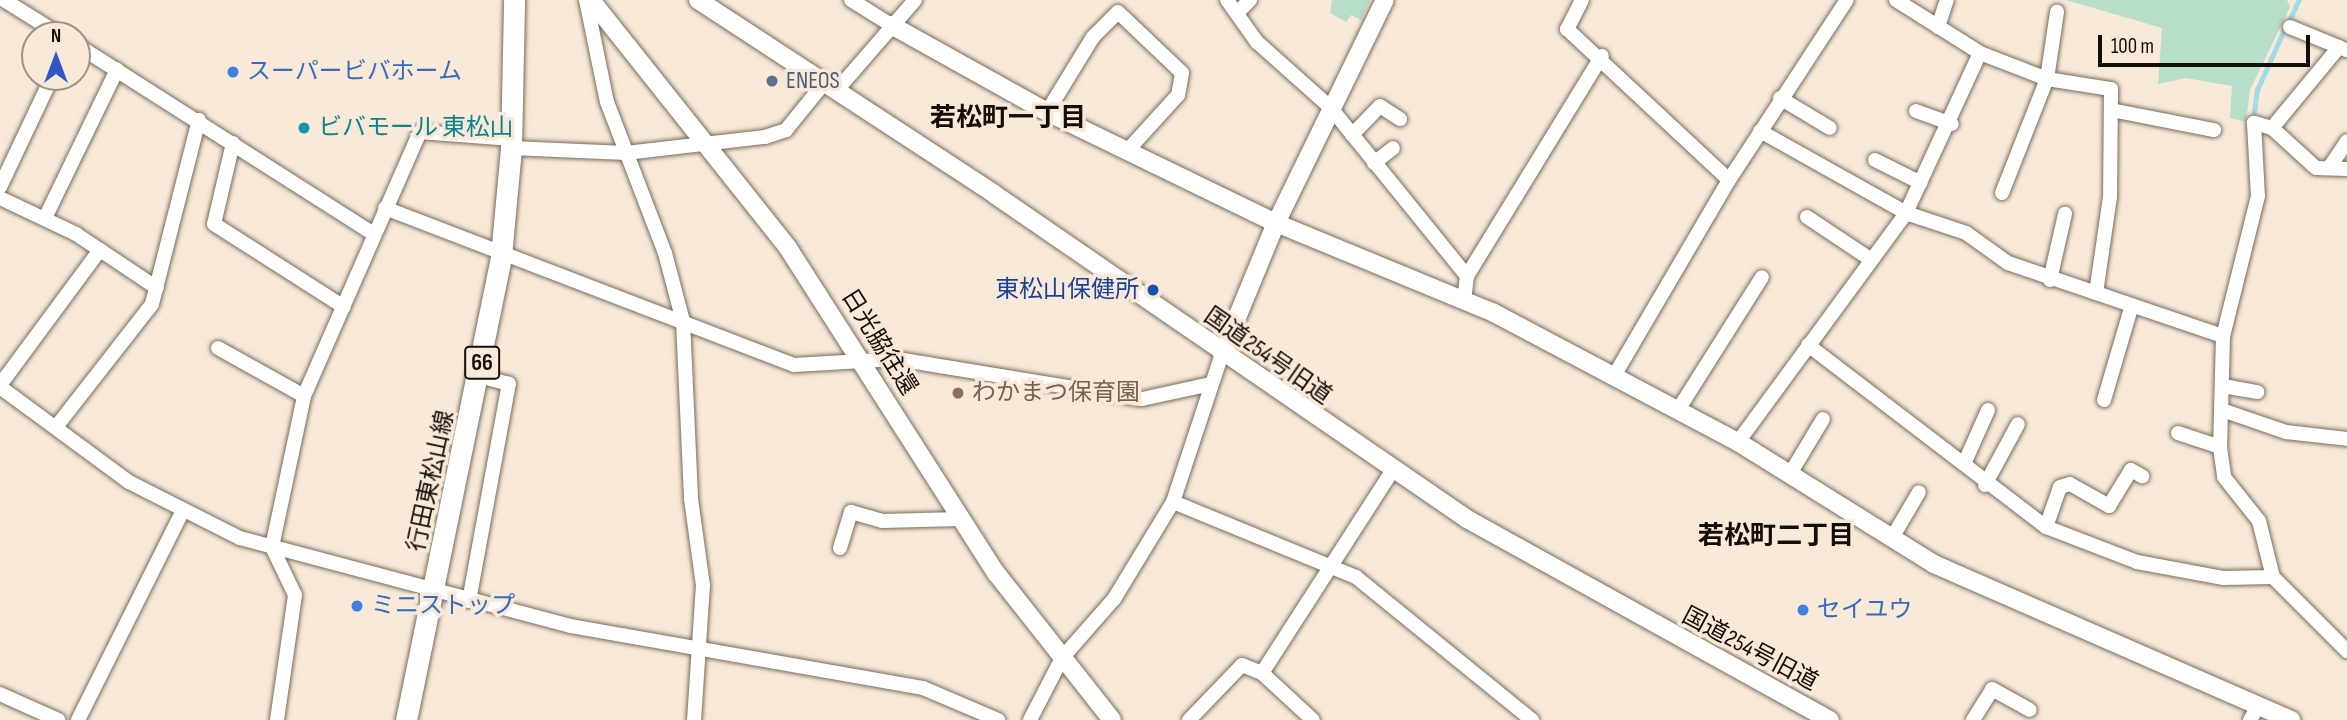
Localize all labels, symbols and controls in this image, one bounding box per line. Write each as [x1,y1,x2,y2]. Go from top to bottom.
north arrow [21,21,91,91]
scale bar [2102,21,2314,65]
text: N [51,25,61,48]
text: 100 m [2111,34,2154,59]
place label: スーパービバホーム [247,58,463,86]
marker: スーパービバホーム [225,64,241,80]
place label: ENEOS [786,67,840,95]
marker: ENEOS [764,73,780,89]
district label: 若松町一丁目 [930,103,1086,135]
place label: ビバモール 東松山 [318,114,514,142]
marker: ビバモール 東松山 [296,120,312,136]
place label: 東松山保健所 [995,276,1139,304]
marker: 東松山保健所 [1145,282,1161,298]
street label: 日光脇往還 [835,283,923,401]
street label: 国道254号旧道 [1198,301,1338,411]
road number: 66 [463,344,501,382]
place label: わかまつ保育園 [972,379,1140,407]
marker: わかまつ保育園 [950,385,966,401]
street label: 行田東松山線 [402,408,460,554]
district label: 若松町二丁目 [1698,521,1854,553]
place label: ミニストップ [371,592,515,620]
place label: セイユウ [1817,596,1913,624]
marker: ミニストップ [349,598,365,614]
street label: 国道254号旧道 [1677,601,1823,697]
marker: セイユウ [1795,602,1811,618]

